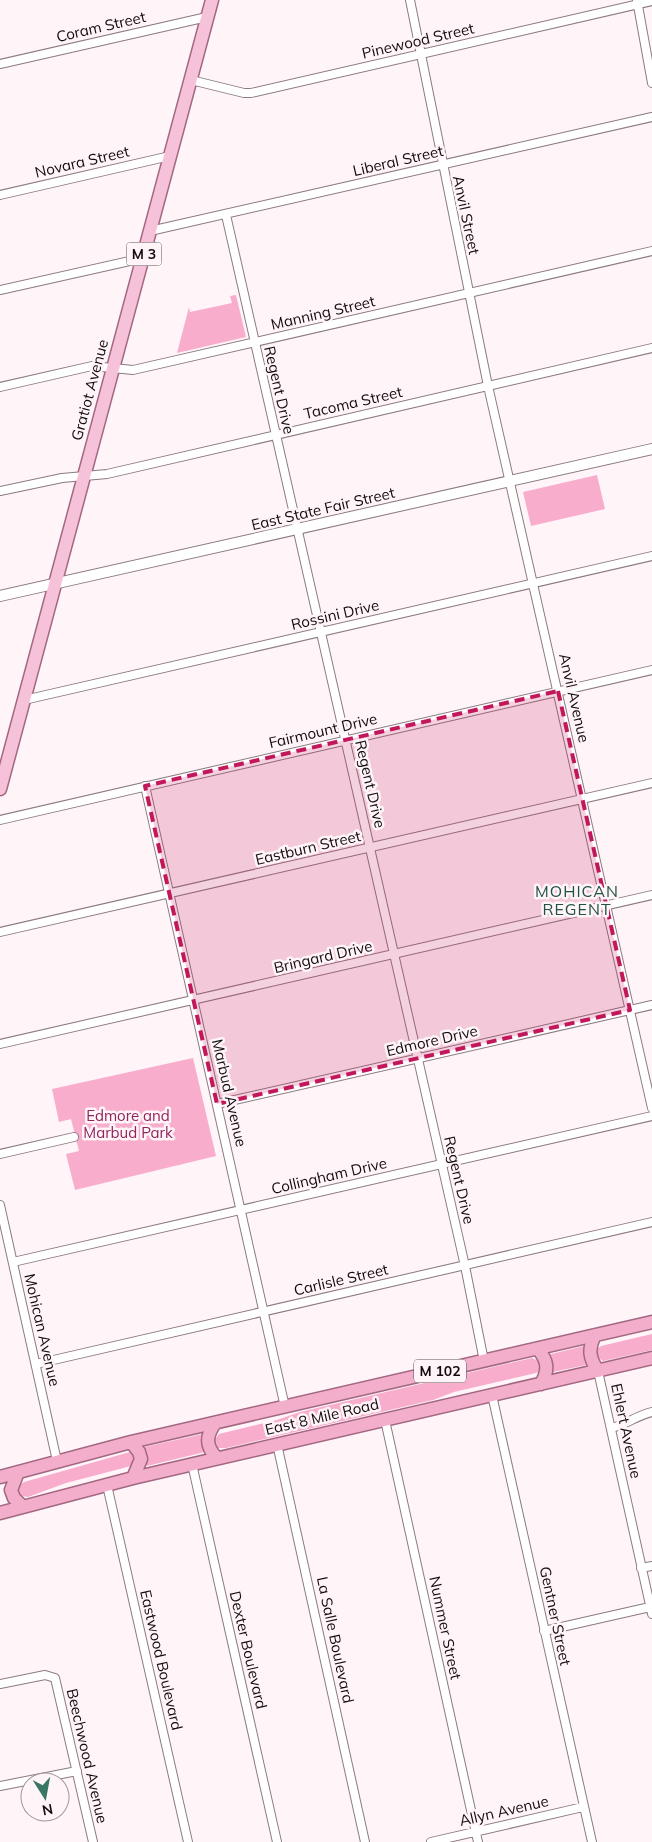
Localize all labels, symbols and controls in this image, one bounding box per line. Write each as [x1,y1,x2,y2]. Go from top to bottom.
street label: Coram Street [54,7,147,46]
street label: Pinewood Street [360,18,476,63]
street label: Novara Street [33,141,131,182]
street label: Liberal Street [351,141,445,180]
street label: Anvil Street [449,174,484,256]
road number: M 3 [126,242,162,266]
street label: Manning Street [269,291,377,334]
street label: Gratiot Avenue [67,337,112,443]
street label: Regent Drive [260,344,299,436]
street label: Tacoma Street [302,382,404,423]
street label: East State Fair Street [249,483,396,534]
street label: Rossini Drive [289,595,381,634]
street label: Anvil Avenue [555,651,594,744]
street label: Fairmount Drive [267,709,379,752]
street label: Regent Drive [351,738,390,830]
street label: Eastburn Street [253,826,362,869]
district label: MOHICAN REGENT [535,881,619,919]
street label: Bringard Drive [272,936,374,977]
street label: Edmore Drive [384,1021,479,1060]
street label: Marbud Avenue [208,1037,251,1149]
park label: Edmore and Marbud Park [83,1106,173,1142]
street label: Regent Drive [440,1134,479,1226]
street label: Collingham Drive [269,1153,388,1198]
street label: Carlisle Street [292,1259,390,1300]
street label: Mohican Avenue [20,1272,65,1388]
road number: M 102 [414,1360,466,1382]
street label: Ehlert Avenue [607,1382,646,1480]
street label: East 8 Mile Road [263,1394,381,1439]
street label: Gentner Street [536,1565,575,1667]
street label: Nummer Street [425,1574,466,1681]
street label: La Salle Boulevard [313,1575,358,1705]
street label: Eastwood Boulevard [136,1588,187,1732]
street label: Dexter Boulevard [226,1589,271,1711]
street label: Beechwood Avenue [63,1687,112,1825]
north arrow [20,1772,70,1822]
street label: Allyn Avenue [457,1791,550,1830]
text: N [41,1800,54,1820]

